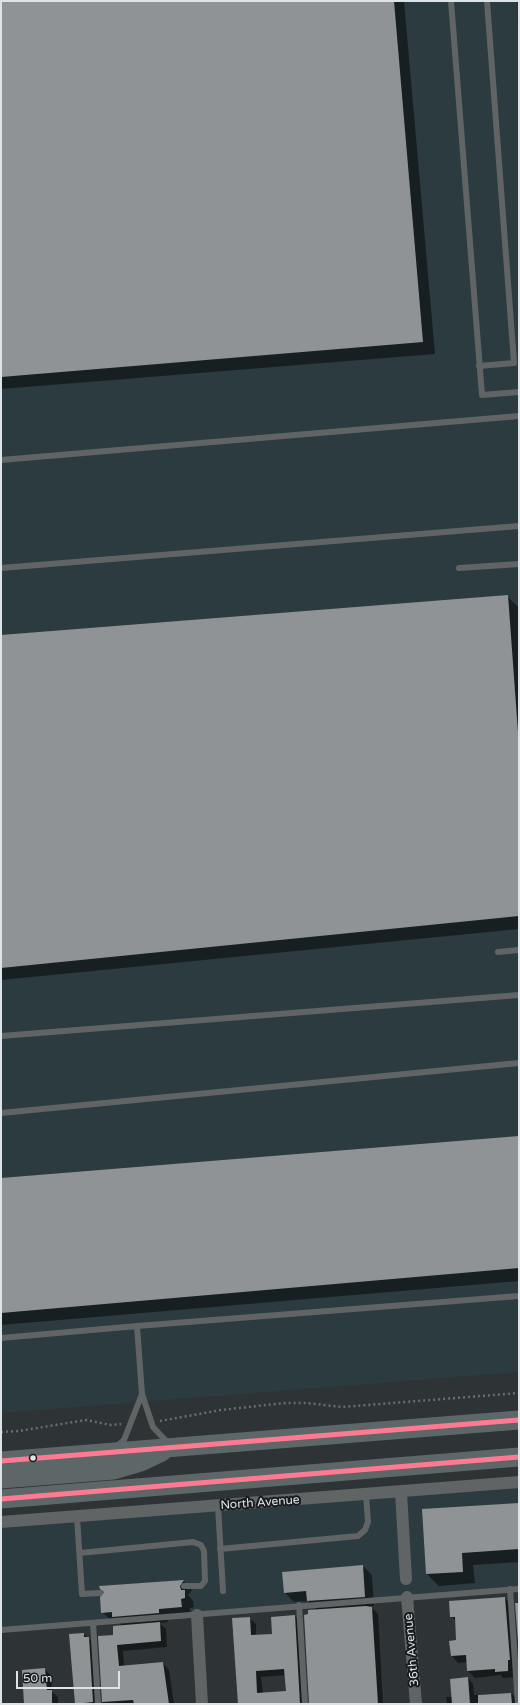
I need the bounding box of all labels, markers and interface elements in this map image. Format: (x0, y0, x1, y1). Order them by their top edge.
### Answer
unlabelled marker (28, 1453, 38, 1463)
street label: North Avenue (220, 1493, 300, 1513)
street label: 36th Avenue (402, 1613, 422, 1687)
scale bar (18, 1663, 122, 1689)
text: 50 m (23, 1671, 52, 1685)

